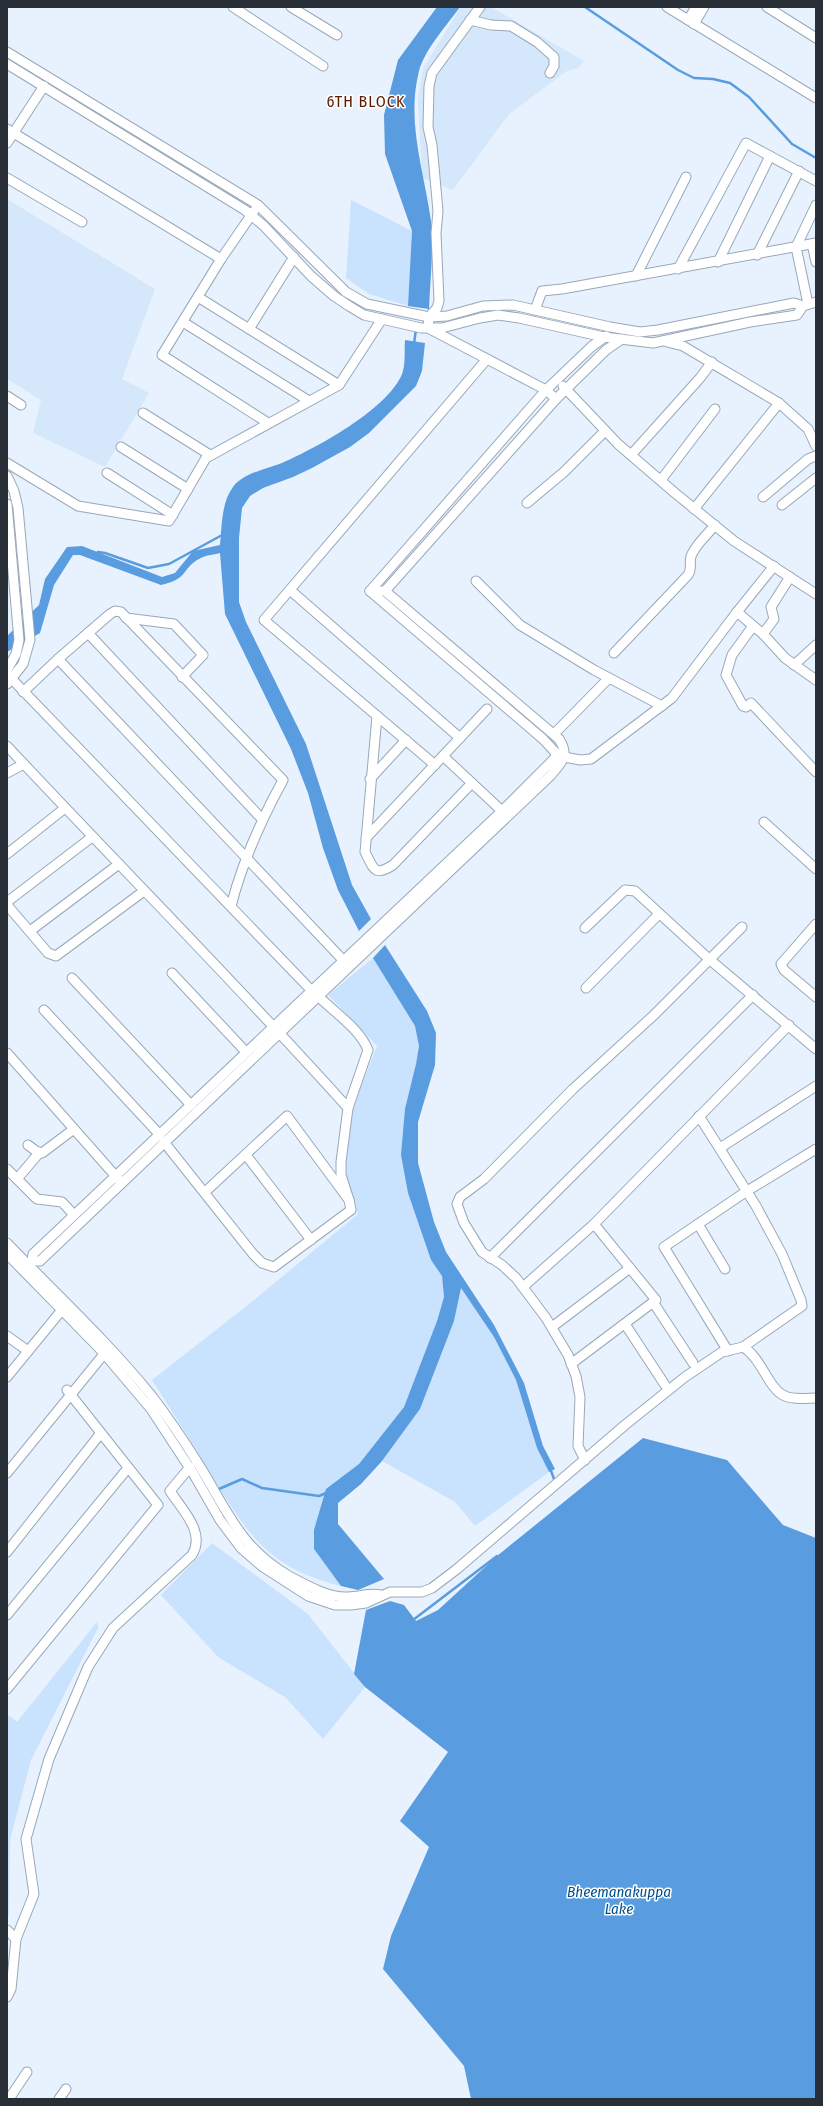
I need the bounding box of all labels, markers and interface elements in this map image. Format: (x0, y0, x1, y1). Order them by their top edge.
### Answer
district label: 6TH BLOCK (327, 92, 405, 111)
water label: Bheemanakuppa Lake (567, 1883, 671, 1918)

